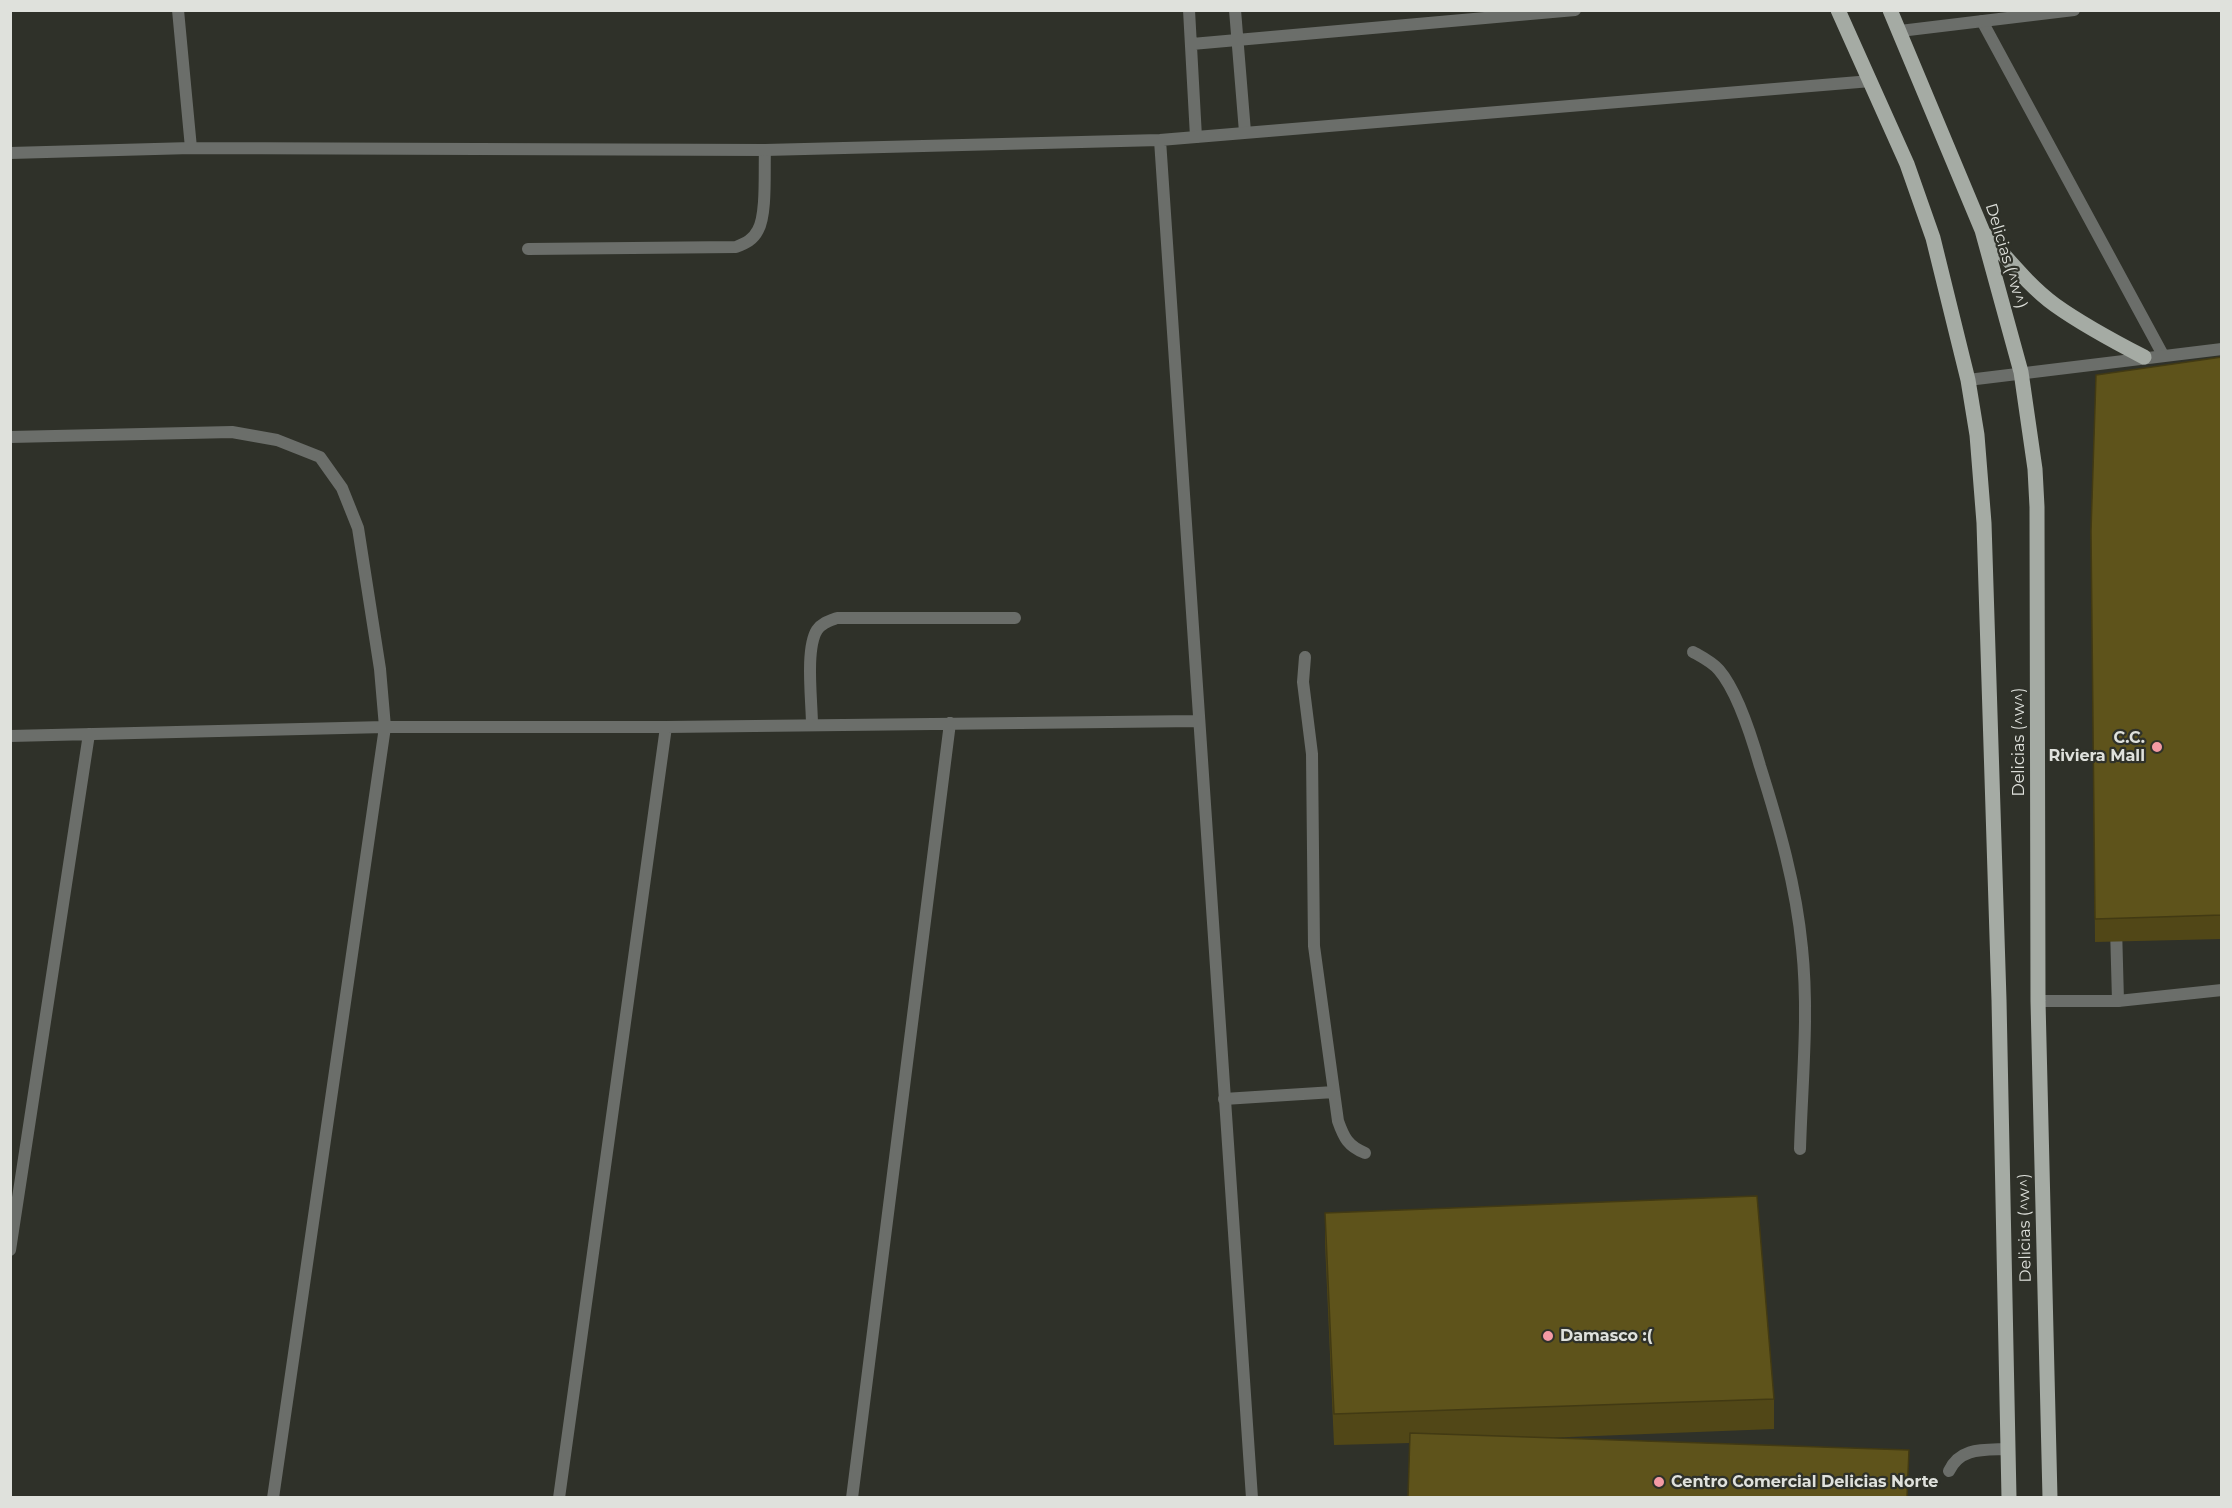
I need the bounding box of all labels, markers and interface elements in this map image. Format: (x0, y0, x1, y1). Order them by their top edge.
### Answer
street label: Delicias (^w^) (1981, 201, 2031, 311)
street label: Delicias (^w^) (2009, 687, 2029, 797)
place label: C.C. Riviera Mall (2048, 728, 2145, 766)
marker: C.C. Riviera Mall (2150, 740, 2164, 754)
street label: Delicias (^w^) (2014, 1173, 2036, 1283)
place label: Damasco :( (1560, 1326, 1652, 1346)
marker: Damasco :( (1541, 1329, 1555, 1343)
place label: Centro Comercial Delicias Norte (1671, 1472, 1938, 1492)
marker: Centro Comercial Delicias Norte (1652, 1475, 1666, 1489)

